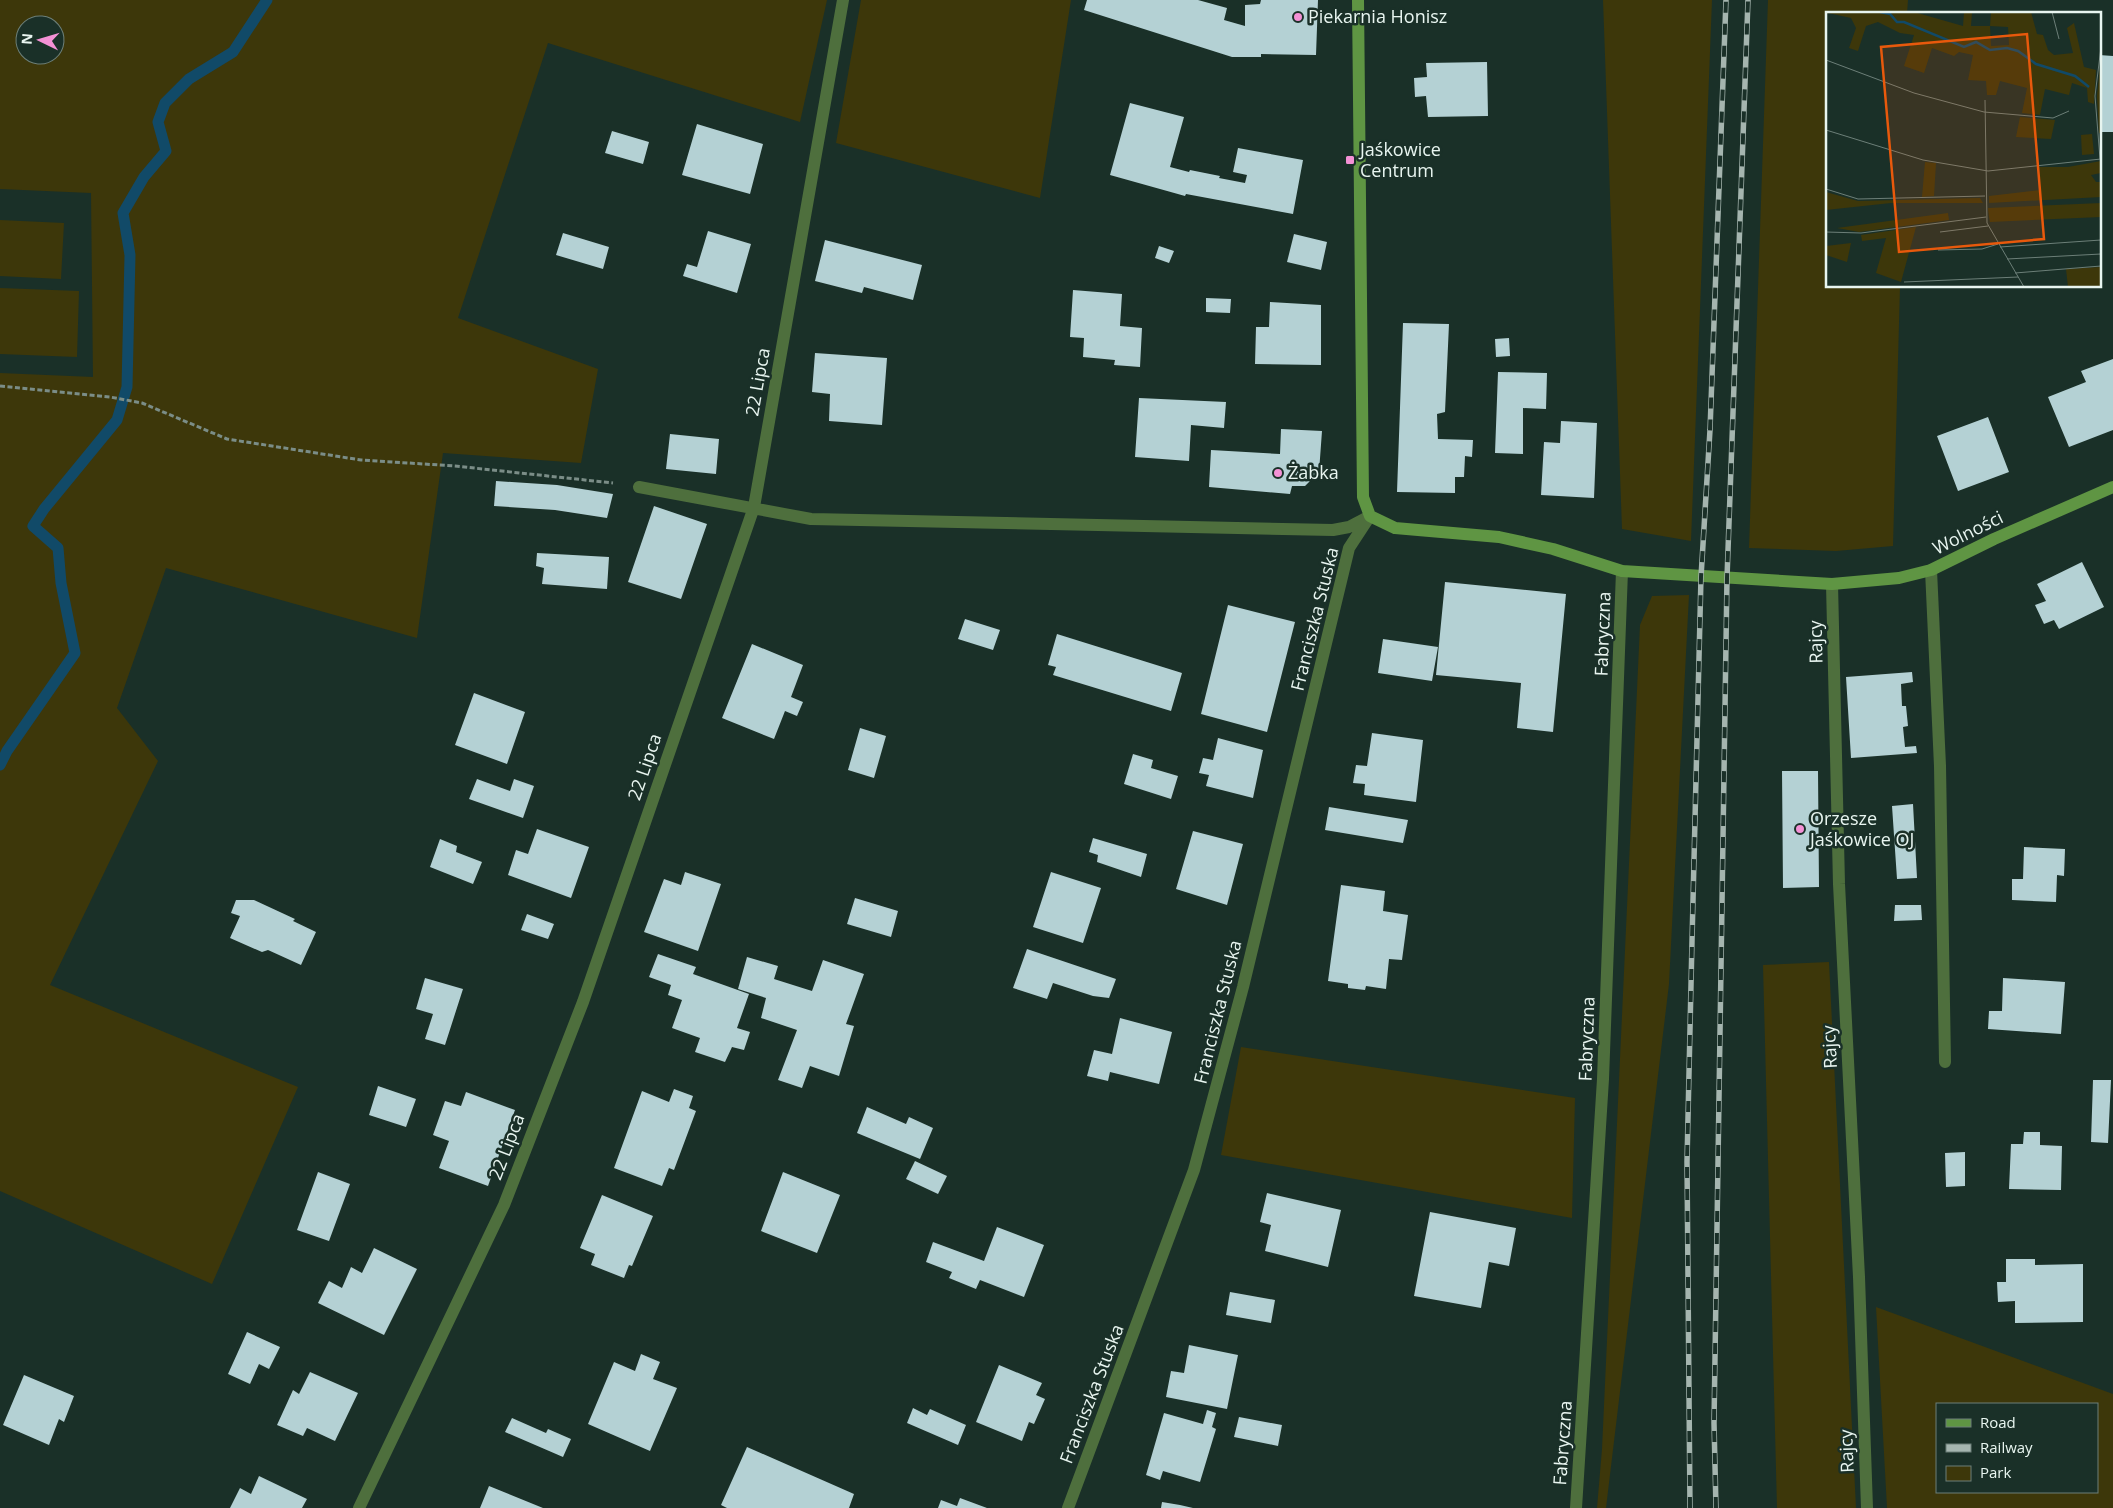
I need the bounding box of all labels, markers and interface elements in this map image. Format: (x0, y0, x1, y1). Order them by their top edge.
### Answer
place label: Piekarnia Honisz (1308, 4, 1447, 28)
marker: Piekarnia Honisz (1292, 11, 1304, 23)
inset map (1826, 12, 2100, 288)
north arrow (15, 15, 65, 65)
text: N (17, 32, 37, 45)
place label: Jaśkowice Centrum (1358, 137, 1441, 182)
marker: Jaśkowice Centrum (1344, 154, 1356, 166)
street label: 22 Lipca (739, 346, 775, 418)
place label: Żabka (1288, 460, 1339, 484)
marker: Żabka (1272, 467, 1284, 479)
street label: Wolności (1928, 505, 2007, 559)
street label: Franciszka Stuska (1285, 544, 1343, 693)
street label: Fabryczna (1589, 591, 1615, 677)
street label: Rajcy (1803, 619, 1827, 664)
street label: 22 Lipca (622, 730, 667, 803)
place label: Orzesze Jaśkowice OJ (1808, 806, 1914, 851)
marker: Orzesze Jaśkowice OJ (1794, 823, 1806, 835)
street label: Franciszka Stuska (1188, 937, 1246, 1086)
street label: Fabryczna (1573, 996, 1599, 1082)
street label: Rajcy (1816, 1024, 1842, 1069)
street label: 22 Lipca (483, 1110, 530, 1183)
street label: Franciszka Stuska (1053, 1321, 1129, 1467)
street label: Fabryczna (1547, 1400, 1577, 1486)
legend (1936, 1403, 2098, 1493)
text: Road (1980, 1412, 2016, 1432)
street label: Rajcy (1833, 1428, 1859, 1473)
text: Railway (1980, 1437, 2033, 1457)
text: Park (1980, 1462, 2011, 1482)

